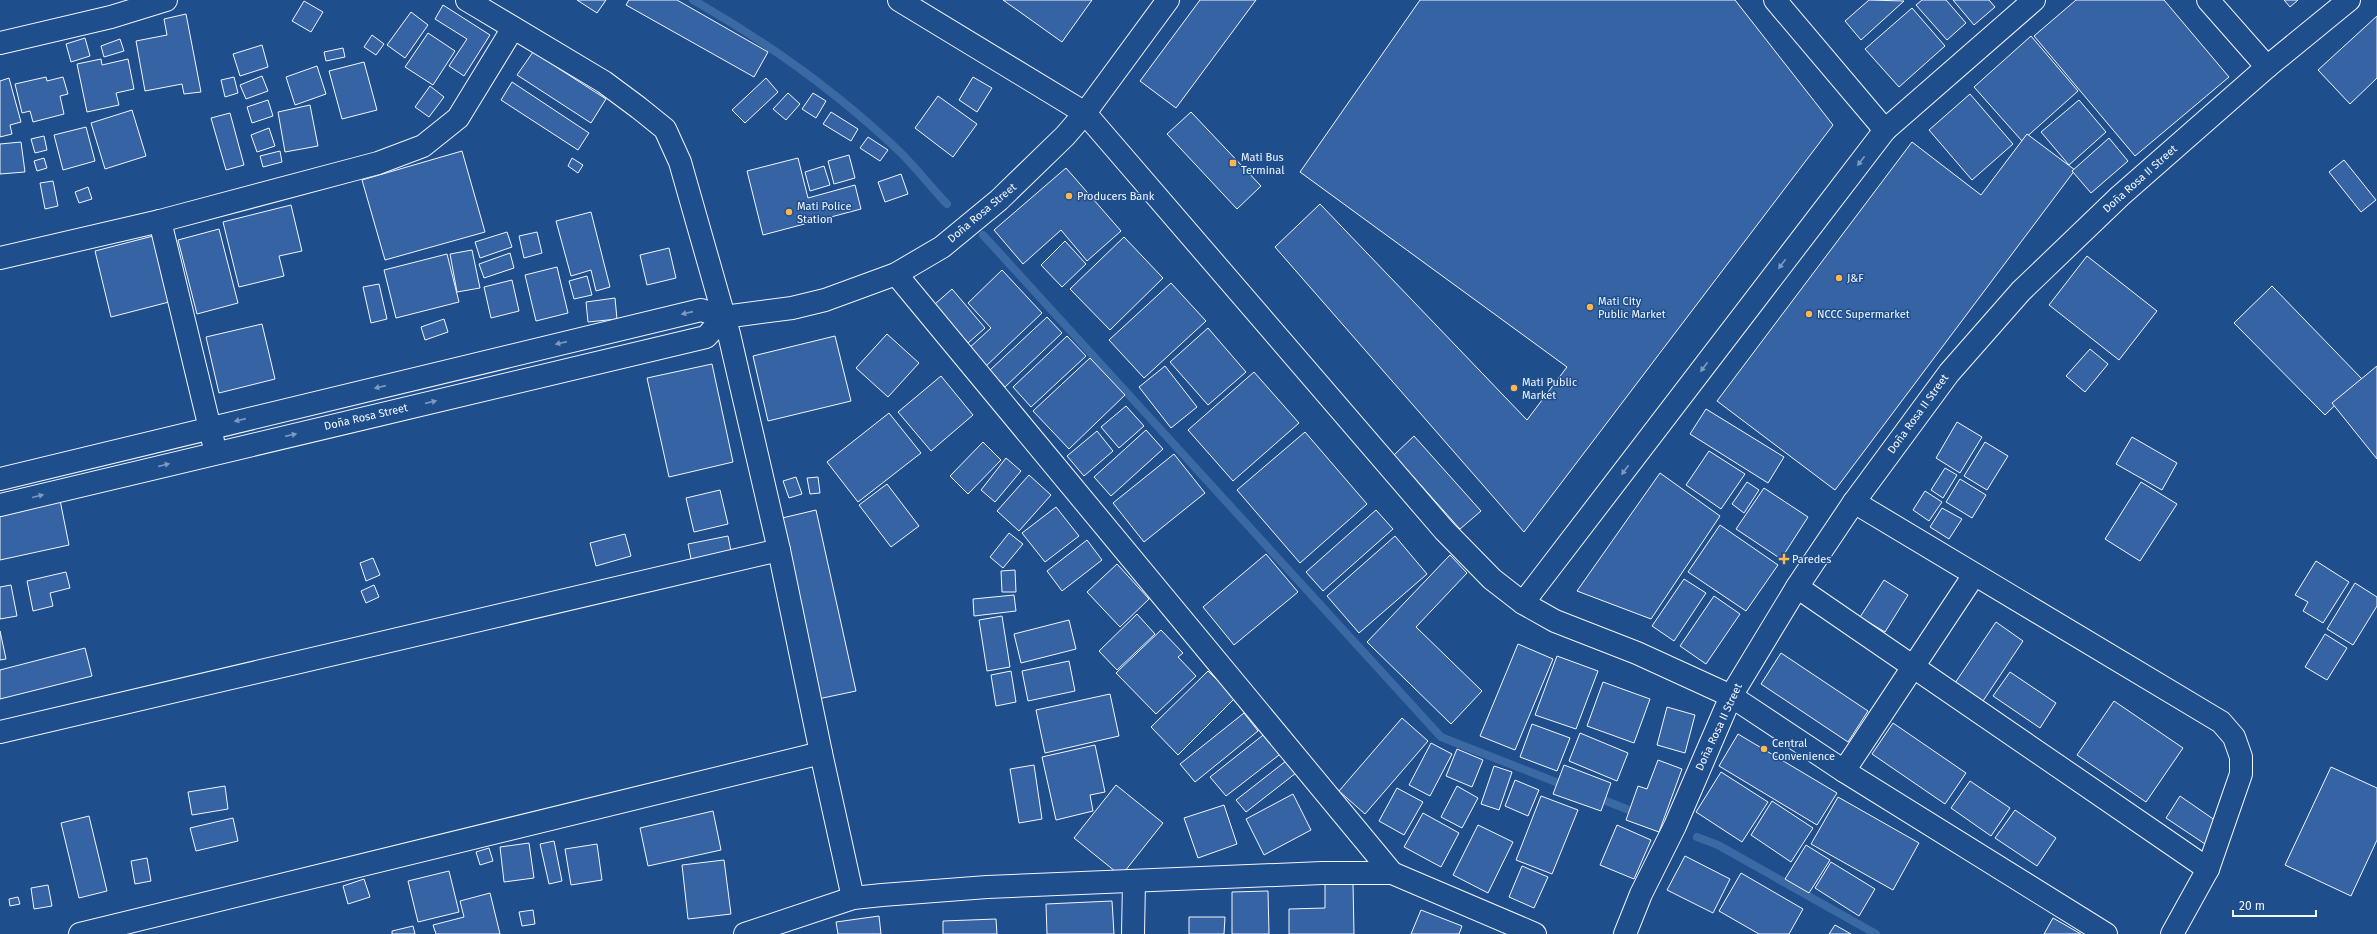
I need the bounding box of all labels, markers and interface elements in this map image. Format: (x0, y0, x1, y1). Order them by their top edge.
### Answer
street label: Doña Rosa II Street (2100, 142, 2180, 216)
place label: Mati Bus Terminal (1241, 151, 1284, 177)
one-way arrow (1857, 155, 1866, 166)
marker: Mati Bus Terminal (1228, 158, 1238, 168)
street label: Doña Rosa Street (945, 181, 1019, 245)
place label: Producers Bank (1077, 190, 1155, 203)
marker: Producers Bank (1064, 191, 1074, 201)
place label: Mati Police Station (797, 200, 851, 226)
marker: Mati Police Station (784, 207, 794, 217)
one-way arrow (1778, 258, 1787, 269)
place label: J&F (1847, 272, 1864, 285)
marker: J&F (1834, 273, 1844, 283)
place label: Mati City Public Market (1598, 295, 1666, 321)
marker: Mati City Public Market (1585, 302, 1595, 312)
place label: NCCC Supermarket (1817, 308, 1910, 321)
marker: NCCC Supermarket (1804, 309, 1814, 319)
one-way arrow (681, 310, 693, 316)
one-way arrow (554, 341, 567, 347)
one-way arrow (1699, 362, 1708, 373)
street label: Doña Rosa II Street (1885, 372, 1951, 456)
place label: Mati Public Market (1522, 376, 1577, 402)
marker: Mati Public Market (1509, 383, 1519, 393)
one-way arrow (374, 384, 386, 390)
one-way arrow (425, 398, 437, 404)
street label: Doña Rosa Street (323, 401, 409, 433)
one-way arrow (233, 418, 246, 424)
one-way arrow (285, 432, 297, 438)
one-way arrow (158, 462, 170, 468)
one-way arrow (1620, 465, 1629, 476)
one-way arrow (32, 492, 44, 498)
place label: Paredes (1792, 553, 1831, 566)
marker: Paredes (1779, 554, 1789, 564)
street label: Doña Rosa II Street (1693, 681, 1745, 773)
place label: Central Convenience (1772, 737, 1835, 763)
marker: Central Convenience (1759, 744, 1769, 754)
scale bar (2233, 892, 2316, 918)
text: 20 m (2239, 899, 2265, 913)

